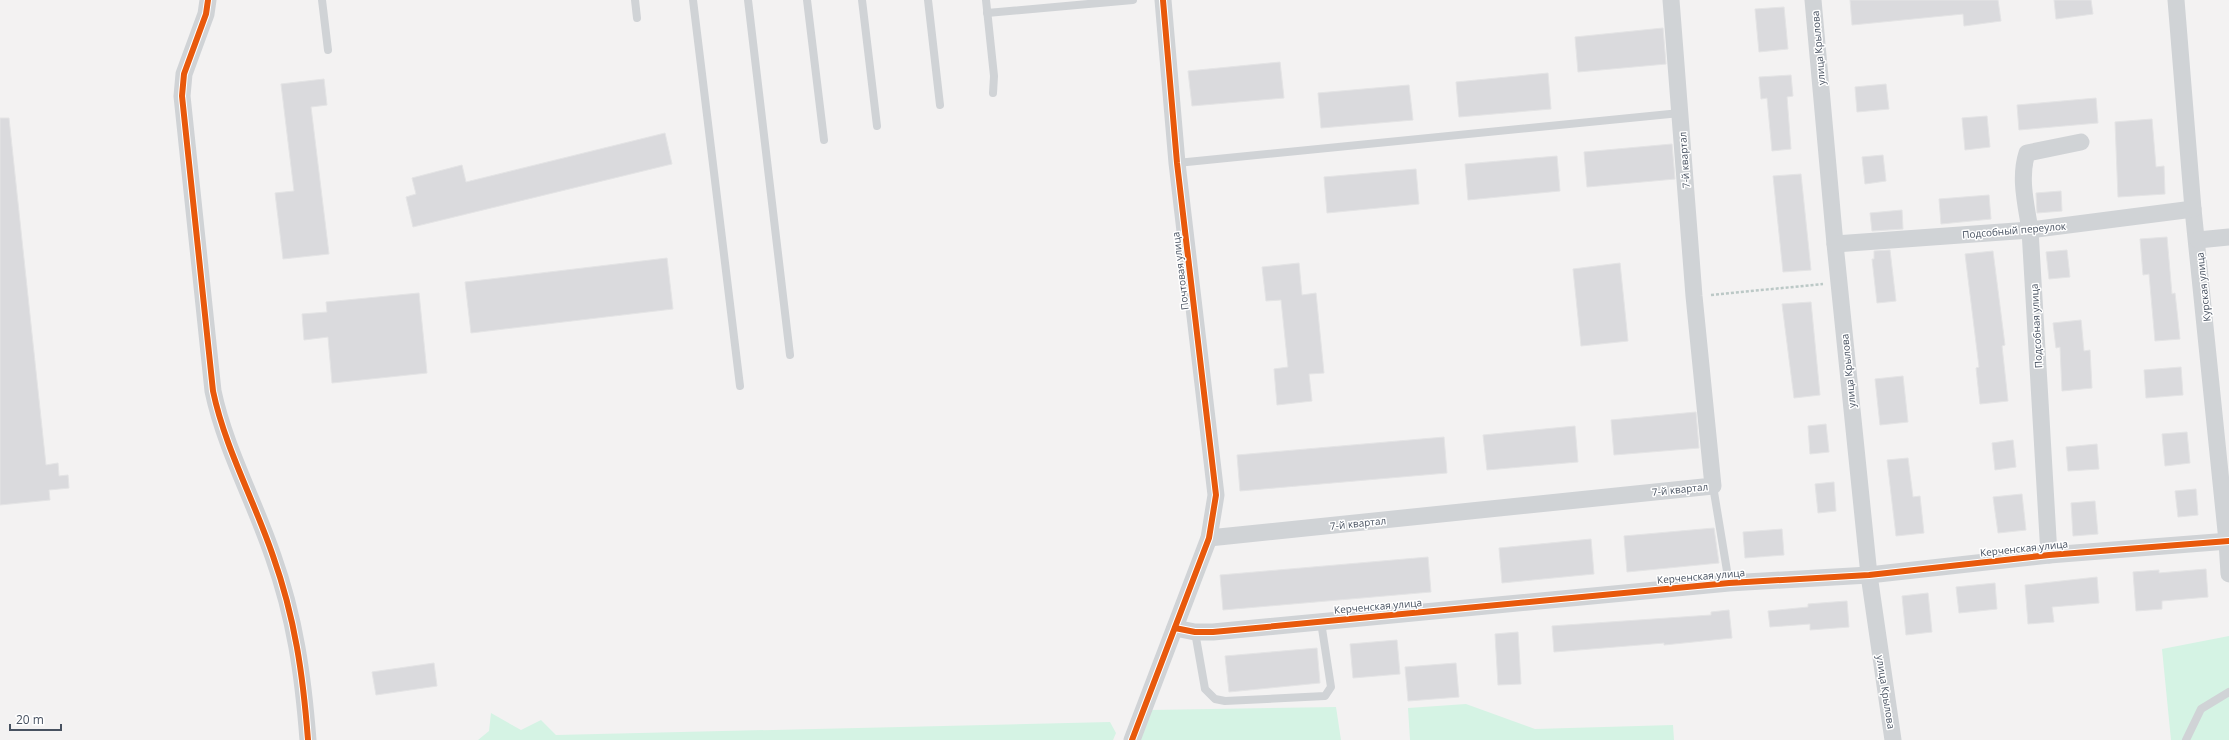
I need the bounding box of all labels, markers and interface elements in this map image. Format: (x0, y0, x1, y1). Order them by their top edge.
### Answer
street label: улица Крылова (1808, 10, 1828, 86)
street label: 7-й квартал (1675, 131, 1693, 189)
street label: Подсобный переулок (1961, 218, 2067, 242)
street label: Почтовая улица (1168, 231, 1192, 311)
street label: Курская улица (2192, 252, 2214, 322)
street label: Подсобная улица (2027, 283, 2045, 369)
street label: улица Крылова (1837, 333, 1859, 409)
street label: 7-й квартал (1651, 479, 1709, 499)
street label: 7-й квартал (1329, 513, 1387, 533)
street label: Керченская улица (1979, 536, 2069, 560)
street label: Керченская улица (1656, 565, 1746, 587)
street label: Керченская улица (1333, 595, 1423, 617)
street label: улица Крылова (1873, 654, 1899, 730)
scale bar (10, 706, 61, 732)
text: 20 m (16, 711, 44, 728)

